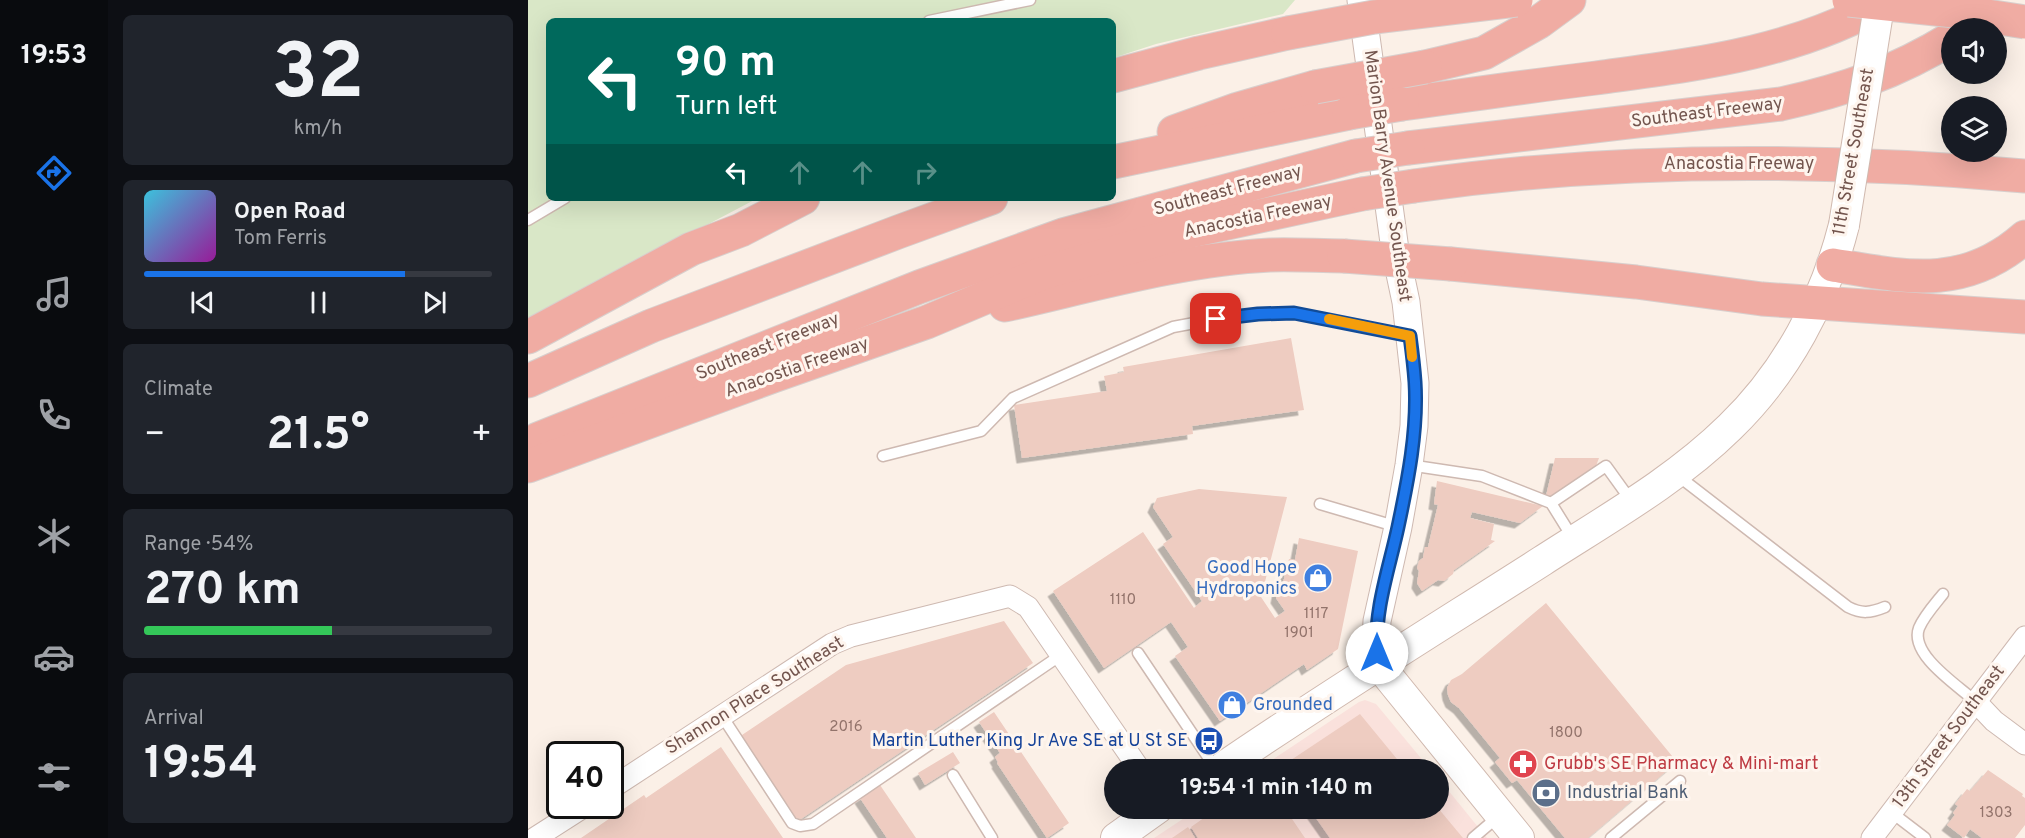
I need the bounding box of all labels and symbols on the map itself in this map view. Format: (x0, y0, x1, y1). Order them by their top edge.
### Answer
street label: Marion Barry Avenue Southeast (1358, 49, 1416, 303)
street label: 11th Street Southeast (1828, 66, 1880, 238)
street label: Southeast Freeway (1630, 92, 1784, 134)
street label: Anacostia Freeway (1664, 153, 1814, 176)
street label: Southeast Freeway (1151, 160, 1305, 222)
street label: Anacostia Freeway (1182, 190, 1334, 244)
pin (1190, 293, 1241, 344)
street label: Southeast Freeway (693, 308, 843, 386)
street label: Anacostia Freeway (722, 333, 872, 403)
place label: Good Hope Hydroponics (1196, 557, 1297, 601)
shop icon: Good Hope Hydroponics (1302, 562, 1334, 594)
house number: 1110 (1110, 591, 1136, 610)
house number: 1117 (1304, 605, 1328, 624)
position arrow (1345, 621, 1409, 685)
house number: 1901 (1284, 624, 1314, 643)
street label: Shannon Place Southeast (661, 632, 849, 760)
street label: 13th Street Southeast (1888, 661, 2010, 813)
shop icon: Grounded (1216, 689, 1248, 721)
place label: Grounded (1253, 694, 1333, 717)
house number: 2016 (829, 718, 863, 737)
house number: 1800 (1549, 724, 1583, 743)
bus stop icon: Martin Luther King Jr Ave SE at U St SE (1193, 725, 1225, 757)
place label: Martin Luther King Jr Ave SE at U St SE (872, 730, 1188, 753)
speed limit sign: 40 (546, 741, 624, 819)
pharmacy icon: Grubb's SE Pharmacy & Mini-mart (1507, 748, 1539, 780)
place label: Grubb's SE Pharmacy & Mini-mart (1544, 753, 1818, 776)
bank icon: Industrial Bank (1530, 777, 1562, 809)
place label: Industrial Bank (1567, 782, 1688, 805)
house number: 1303 (1979, 804, 2013, 823)

